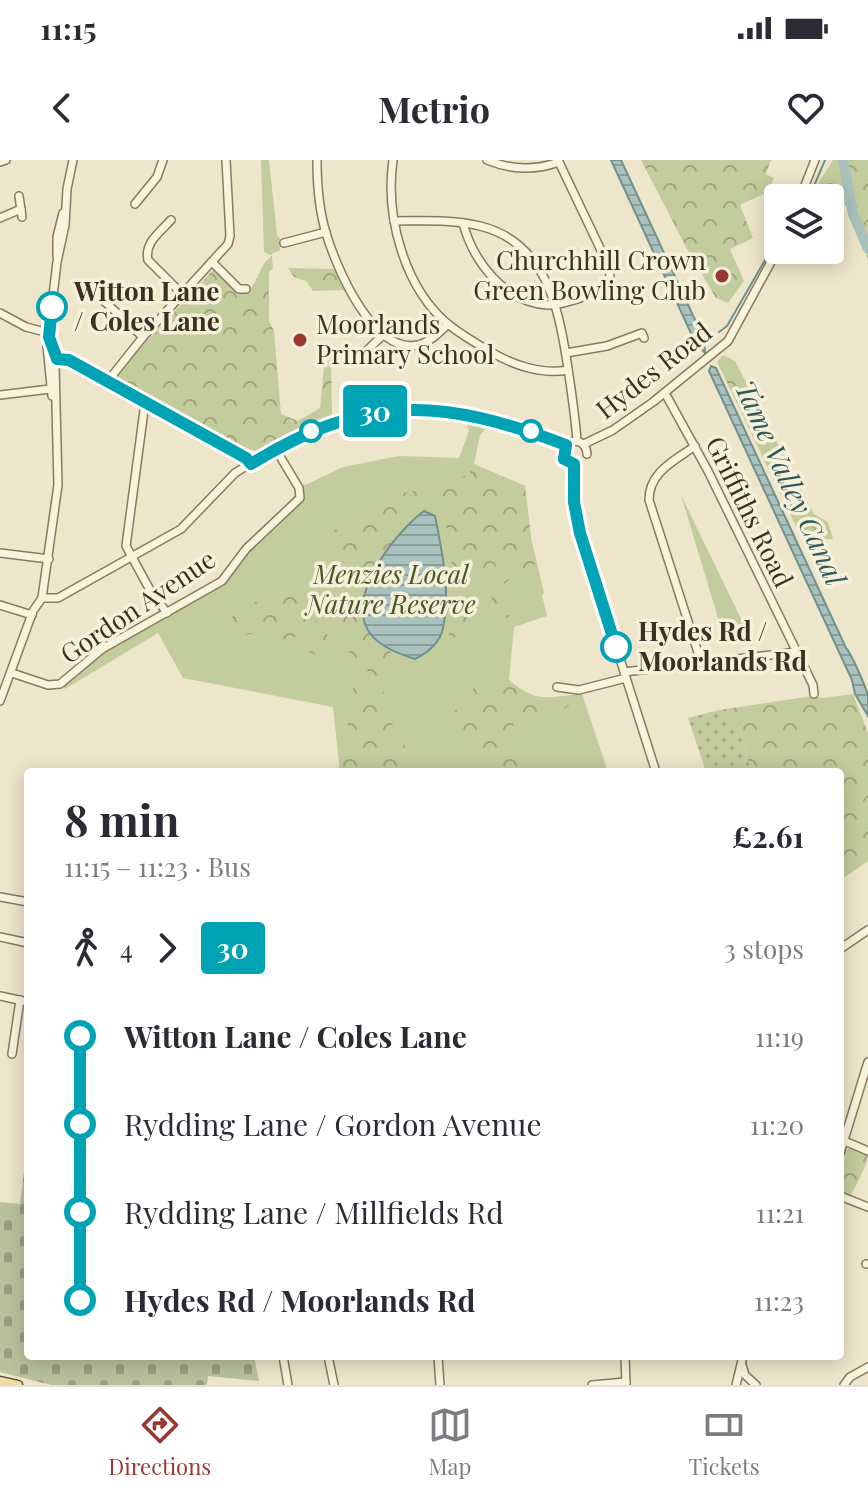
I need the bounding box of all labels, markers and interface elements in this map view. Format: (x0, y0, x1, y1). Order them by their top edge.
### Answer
text: 11:15 (40, 8, 97, 48)
text: Metrio (378, 84, 490, 132)
icon: back (40, 86, 84, 130)
icon: heart (784, 86, 828, 130)
map controls (764, 184, 844, 264)
button: layers (764, 184, 844, 264)
place label: Churchhill Crown Green Bowling Club (473, 242, 706, 307)
marker: Churchhill Crown Green Bowling Club (713, 267, 731, 285)
place label: Witton Lane / Coles Lane (73, 273, 220, 338)
marker: Witton Lane / Coles Lane (37, 292, 67, 322)
place label: Moorlands Primary School (316, 306, 495, 371)
street label: Hydes Road (588, 314, 718, 426)
marker: Moorlands Primary School (291, 331, 309, 349)
water label: Tame Valley Canal (728, 374, 856, 592)
line badge: 30 (339, 385, 411, 437)
text: 30 (359, 392, 391, 429)
unlabelled marker (300, 420, 322, 442)
unlabelled marker (520, 420, 542, 442)
street label: Griffiths Road (699, 430, 802, 593)
street label: Gordon Avenue (53, 541, 221, 671)
park label: Menzies Local Nature Reserve (304, 556, 476, 621)
place label: Hydes Rd / Moorlands Rd (638, 613, 808, 678)
marker: Hydes Rd / Moorlands Rd (601, 632, 631, 662)
text: 8 min (64, 789, 180, 848)
text: £2.61 (732, 816, 804, 856)
text: 11:15 – 11:23 · Bus (64, 849, 251, 884)
icon: walk (64, 926, 108, 970)
icon: forward (145, 926, 189, 970)
text: 30 (217, 929, 249, 966)
text: 4 (120, 931, 133, 966)
text: 3 stops (724, 931, 804, 966)
text: Witton Lane / Coles Lane (124, 1016, 467, 1056)
text: 11:19 (755, 1019, 804, 1054)
text: Rydding Lane / Gordon Avenue (124, 1104, 542, 1144)
text: 11:20 (750, 1107, 804, 1142)
text: Rydding Lane / Millfields Rd (124, 1192, 504, 1232)
text: 11:21 (756, 1195, 804, 1230)
text: Hydes Rd / Moorlands Rd (124, 1280, 475, 1320)
text: 11:23 (754, 1283, 804, 1318)
tab: Directions (108, 1403, 211, 1481)
tab: Map (428, 1403, 472, 1481)
tab: Tickets (689, 1403, 760, 1481)

